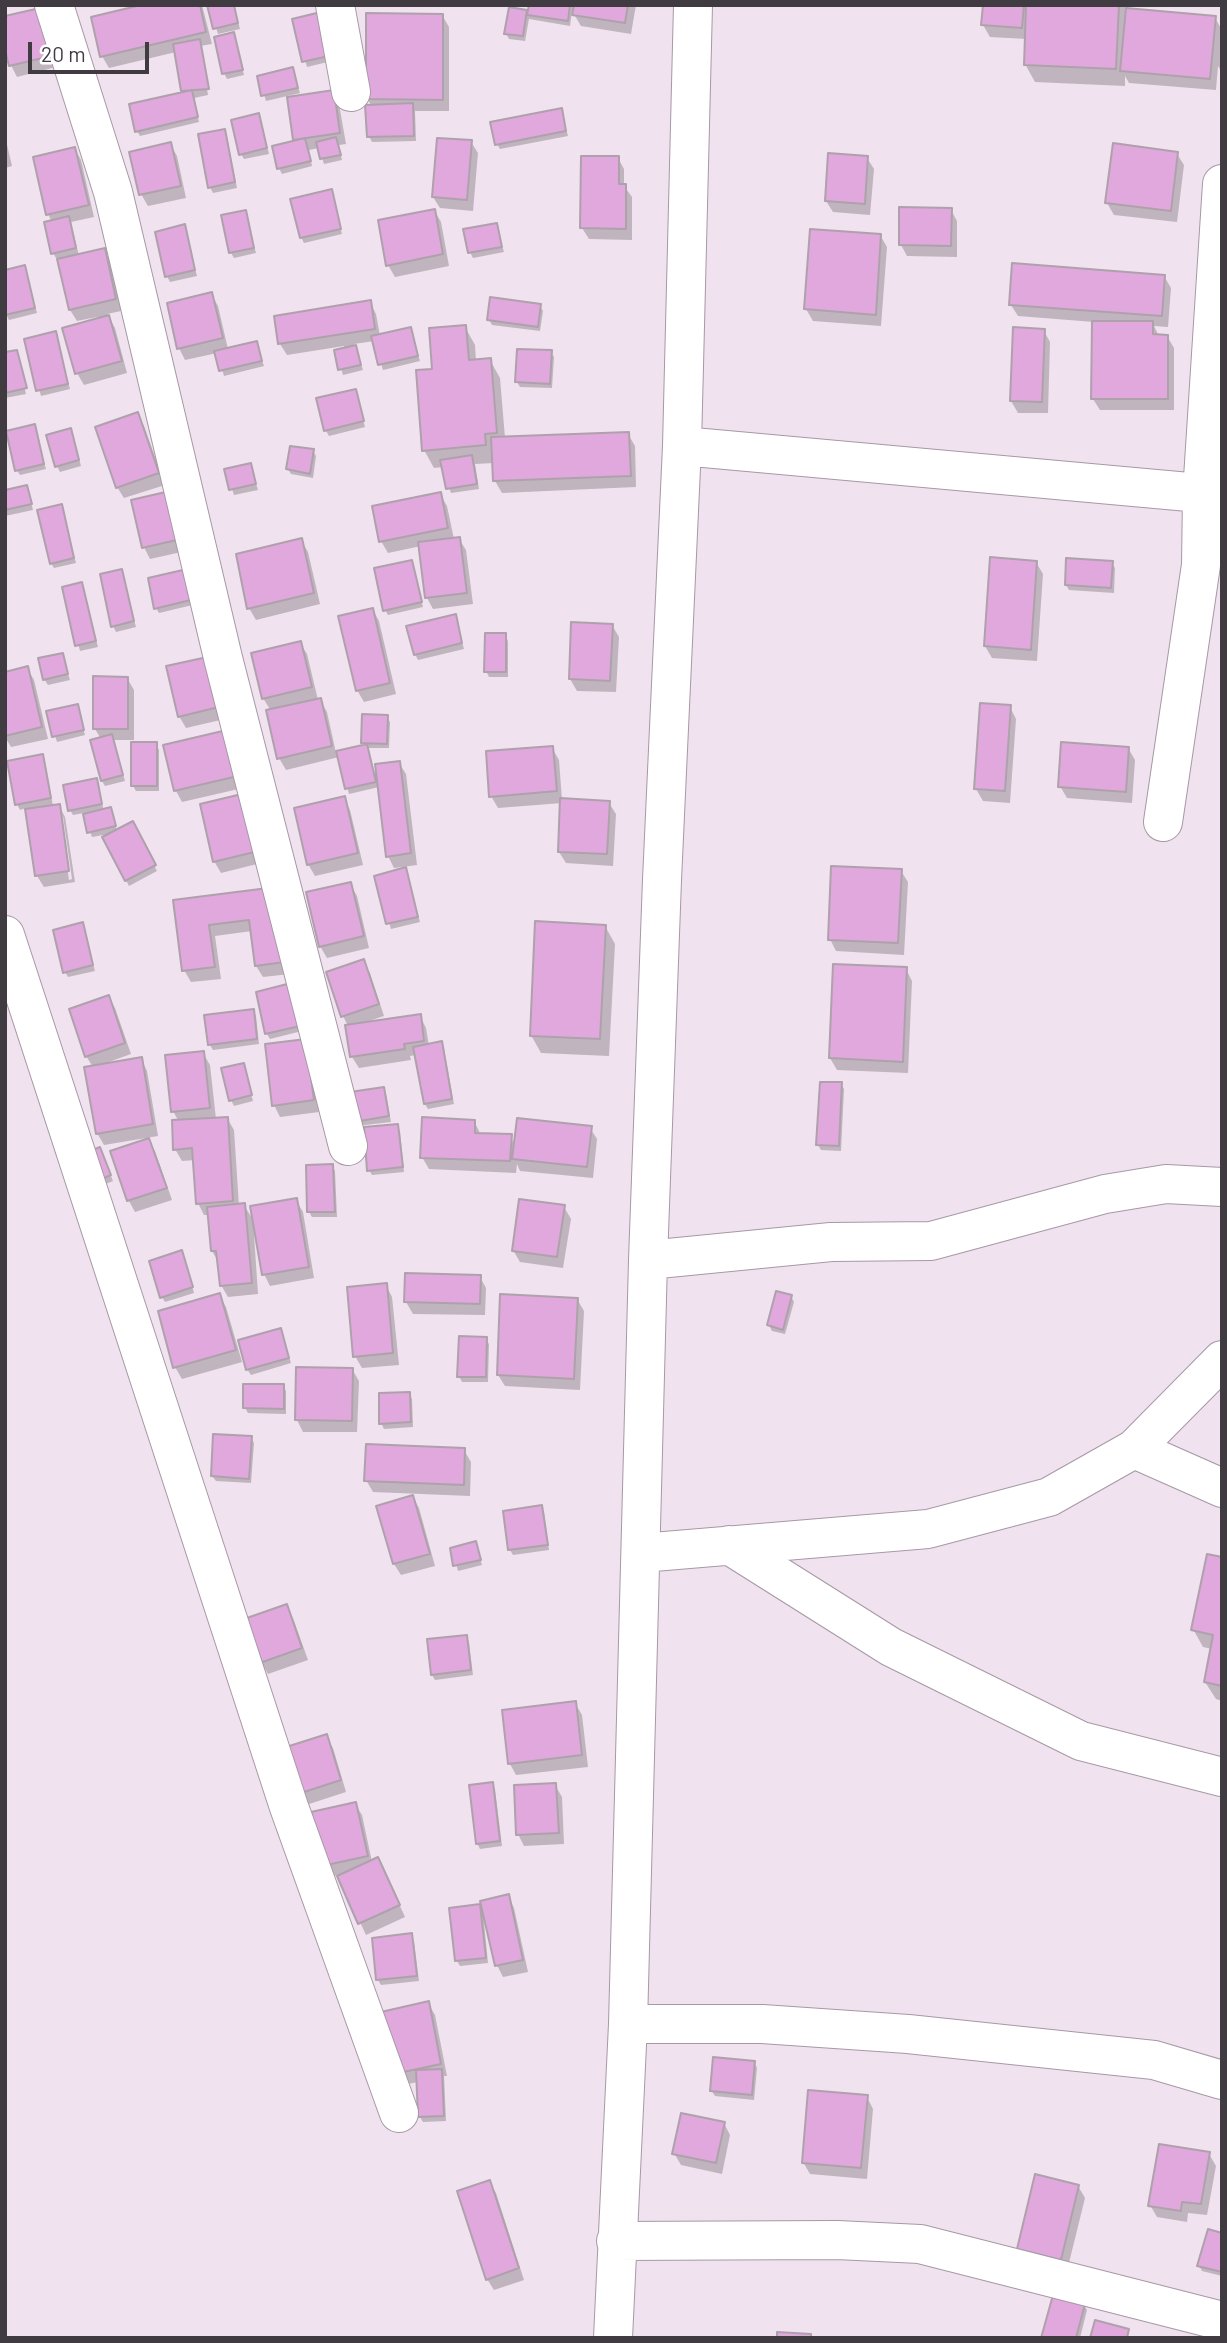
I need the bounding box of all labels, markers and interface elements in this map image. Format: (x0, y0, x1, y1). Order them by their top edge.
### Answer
scale bar (32, 28, 152, 72)
text: 20 m (41, 41, 86, 66)

